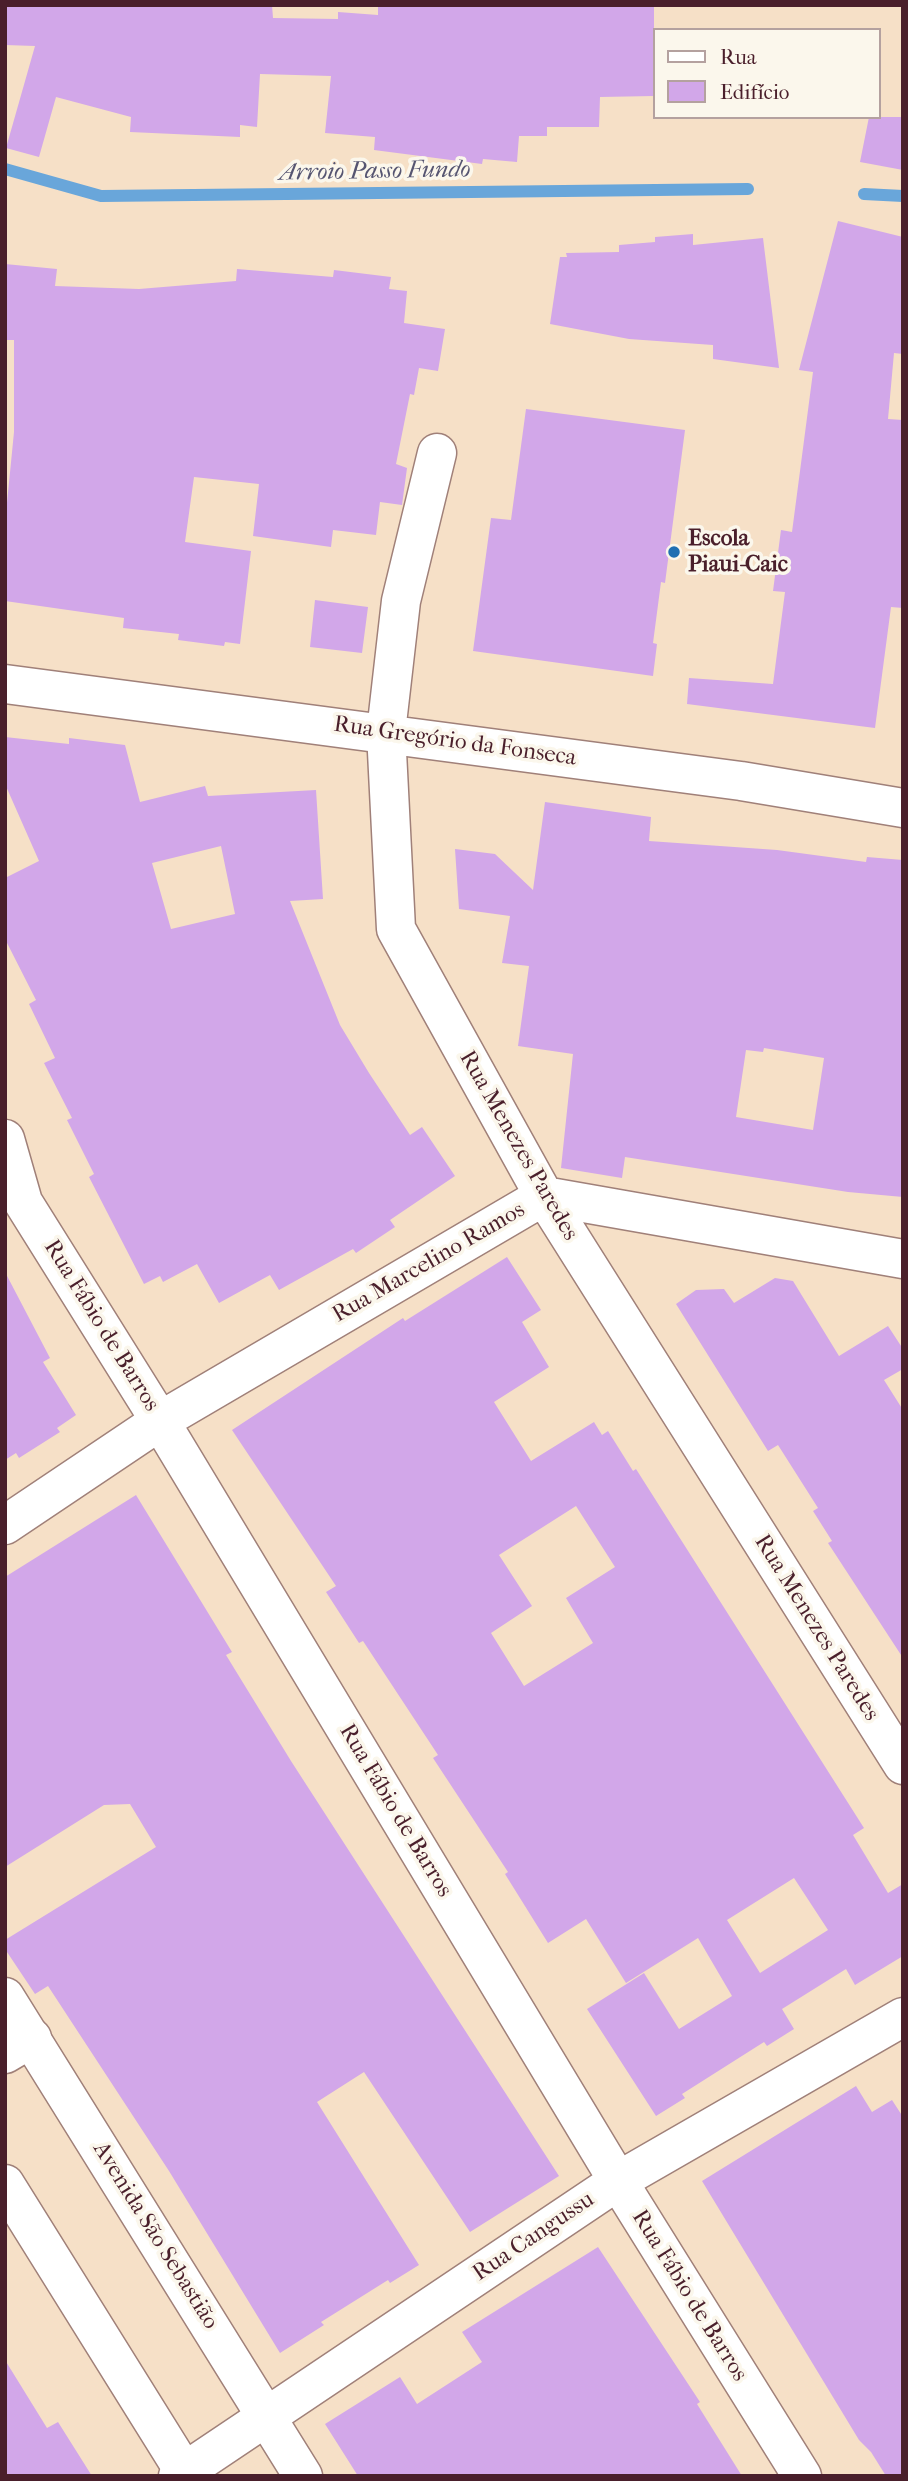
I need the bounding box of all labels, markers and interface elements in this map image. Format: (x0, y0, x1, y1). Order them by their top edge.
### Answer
legend (652, 28, 880, 119)
text: Rua (720, 45, 757, 69)
text: Edifício (720, 80, 789, 104)
water label: Arroio Passo Fundo (279, 156, 471, 188)
place label: Escola Piaui-Caic (688, 525, 788, 579)
marker: Escola Piaui-Caic (666, 544, 682, 560)
street label: Rua Gregório da Fonseca (332, 711, 578, 773)
street label: Rua Menezes Paredes (452, 1046, 584, 1246)
street label: Rua Marcelino Ramos (328, 1197, 530, 1329)
street label: Rua Fábio de Barros (37, 1235, 165, 1417)
street label: Rua Menezes Paredes (748, 1530, 884, 1726)
street label: Rua Fábio de Barros (332, 1720, 458, 1902)
street label: Avenida São Sebastião (86, 2137, 224, 2335)
street label: Rua Cangussu (468, 2186, 600, 2288)
street label: Rua Fábio de Barros (625, 2205, 753, 2387)

